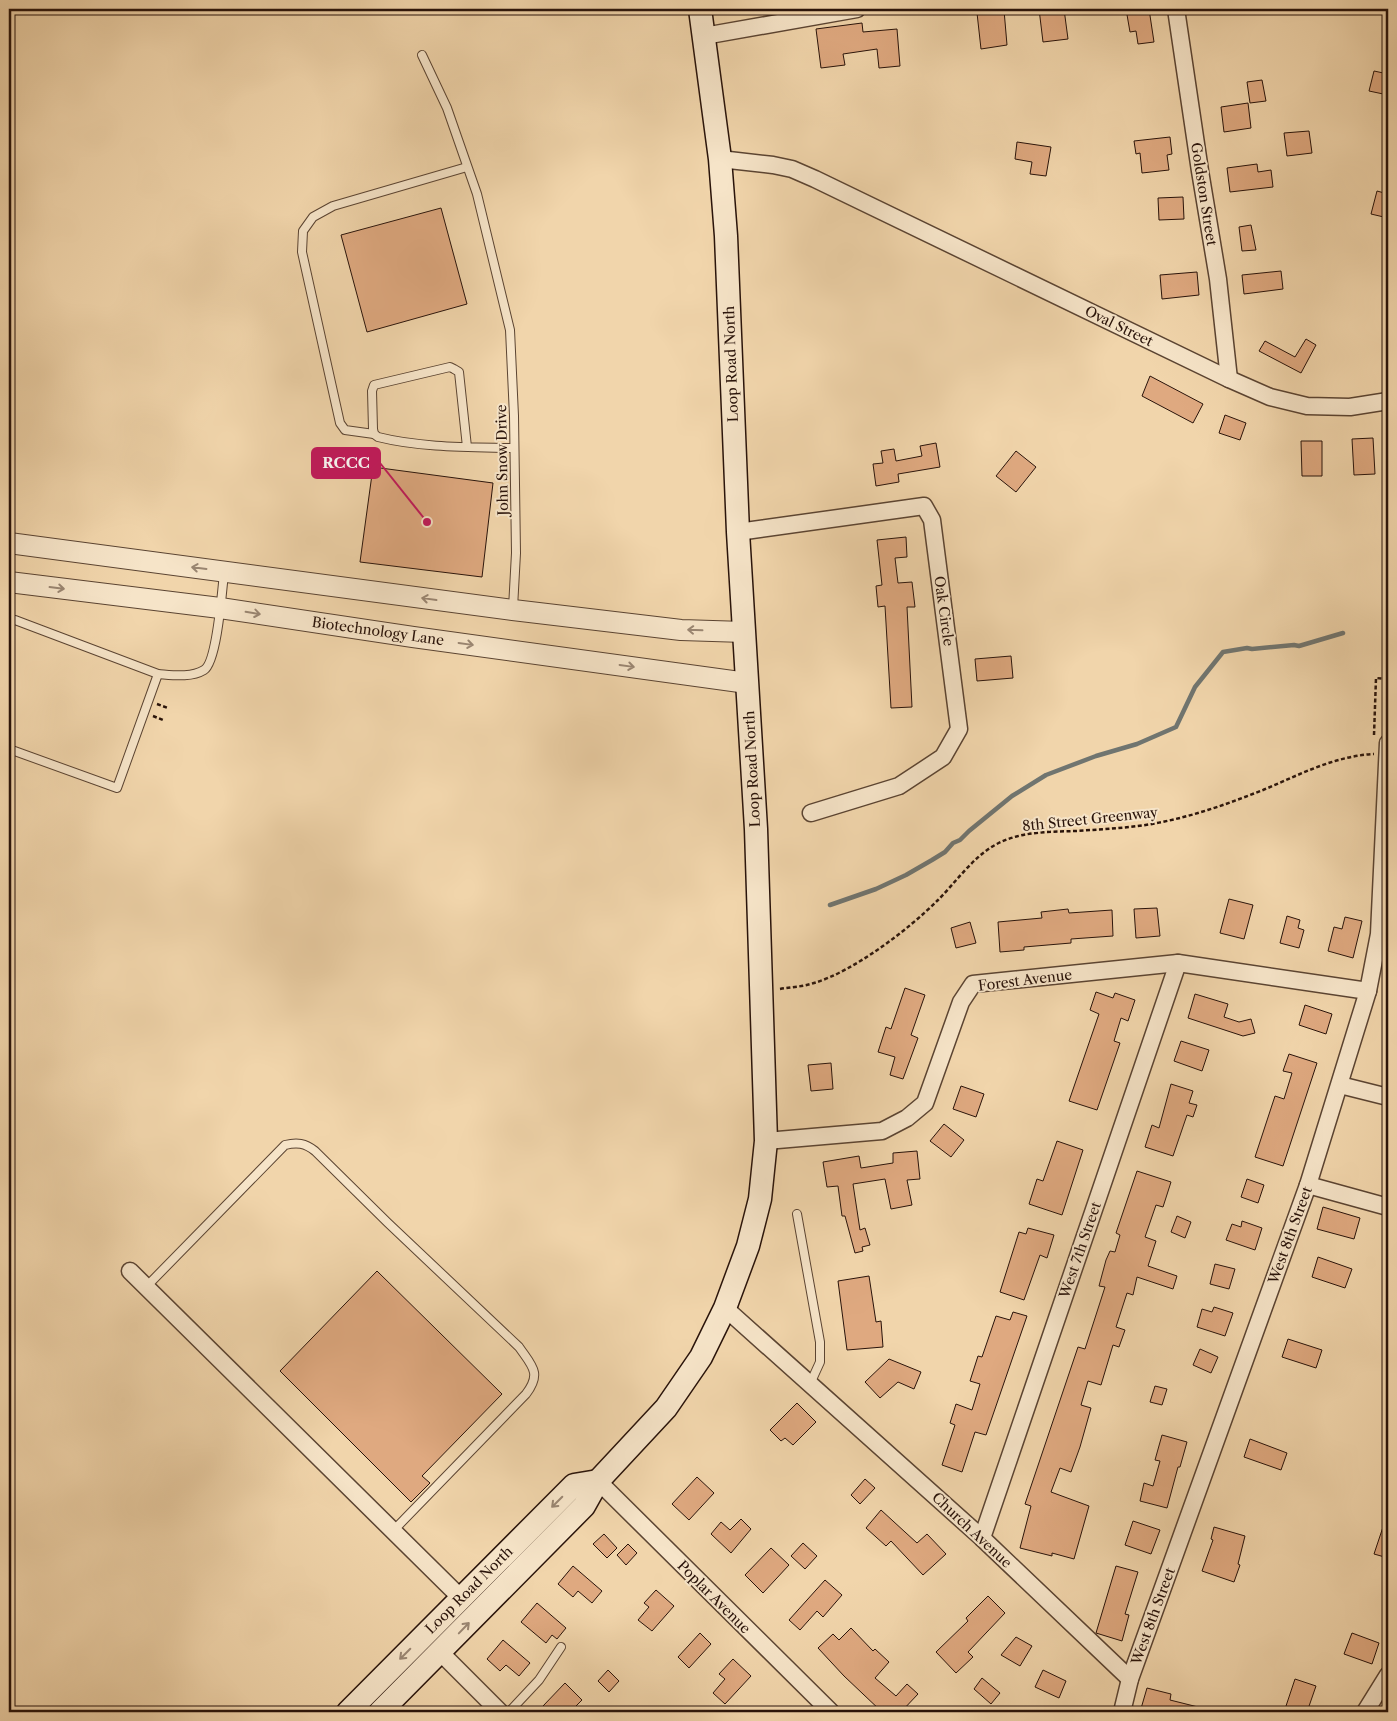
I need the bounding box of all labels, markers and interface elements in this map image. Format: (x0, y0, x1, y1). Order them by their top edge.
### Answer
street label: Goldston Street (1187, 141, 1221, 247)
street label: Oval Street (1082, 302, 1156, 350)
street label: Loop Road North (720, 305, 742, 423)
street label: John Snow Drive (492, 404, 512, 518)
callout: RCCC (312, 448, 380, 478)
text: RCCC (322, 453, 370, 472)
one-way arrow (191, 563, 207, 573)
street label: Oak Circle (930, 575, 958, 647)
one-way arrow (49, 583, 65, 593)
one-way arrow (422, 594, 438, 604)
one-way arrow (245, 608, 261, 618)
street label: Biotechnology Lane (311, 613, 445, 649)
one-way arrow (687, 626, 703, 635)
one-way arrow (457, 639, 473, 649)
one-way arrow (618, 662, 634, 672)
street label: Loop Road North (740, 710, 764, 828)
street label: 8th Street Greenway (1021, 803, 1159, 835)
street label: Forest Avenue (977, 965, 1073, 995)
street label: West 8th Street (1264, 1184, 1316, 1287)
street label: West 7th Street (1055, 1199, 1105, 1301)
street label: Church Avenue (928, 1488, 1016, 1572)
one-way arrow (550, 1496, 563, 1508)
street label: Loop Road North (421, 1542, 517, 1638)
street label: Poplar Avenue (674, 1557, 754, 1637)
street label: West 8th Street (1127, 1565, 1179, 1668)
one-way arrow (458, 1622, 470, 1634)
one-way arrow (399, 1648, 411, 1661)

